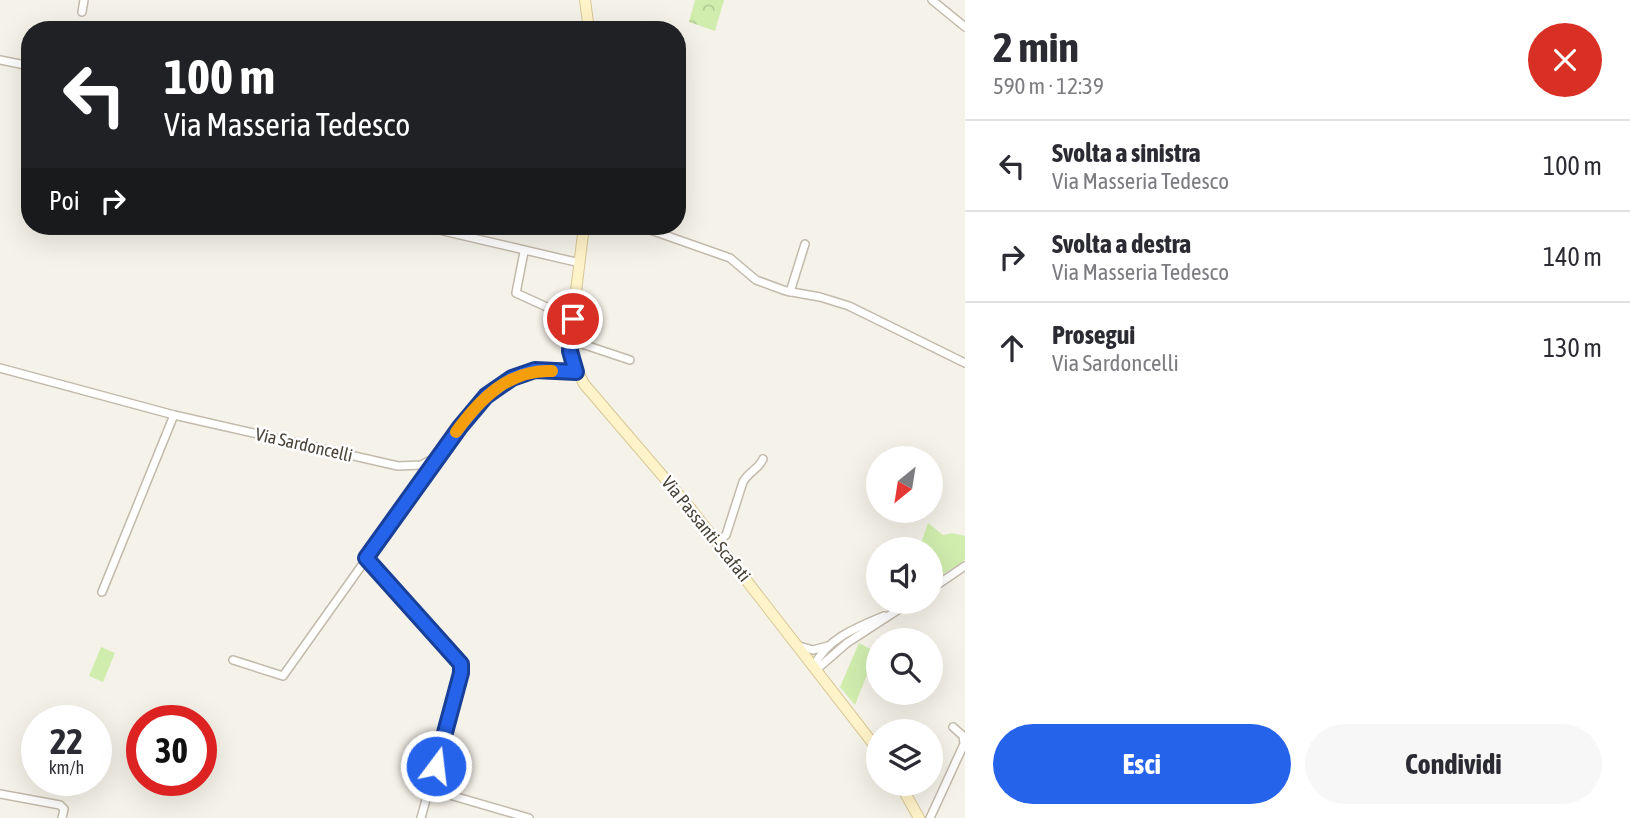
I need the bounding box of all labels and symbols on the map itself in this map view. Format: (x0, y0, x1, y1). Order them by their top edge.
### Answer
pin (543, 289, 603, 349)
street label: Via Sardoncelli (253, 423, 355, 466)
north arrow (866, 446, 943, 523)
street label: Via Passanti-Scafati (657, 472, 755, 586)
speed limit sign: 30 (126, 705, 217, 796)
position arrow (399, 729, 473, 803)

